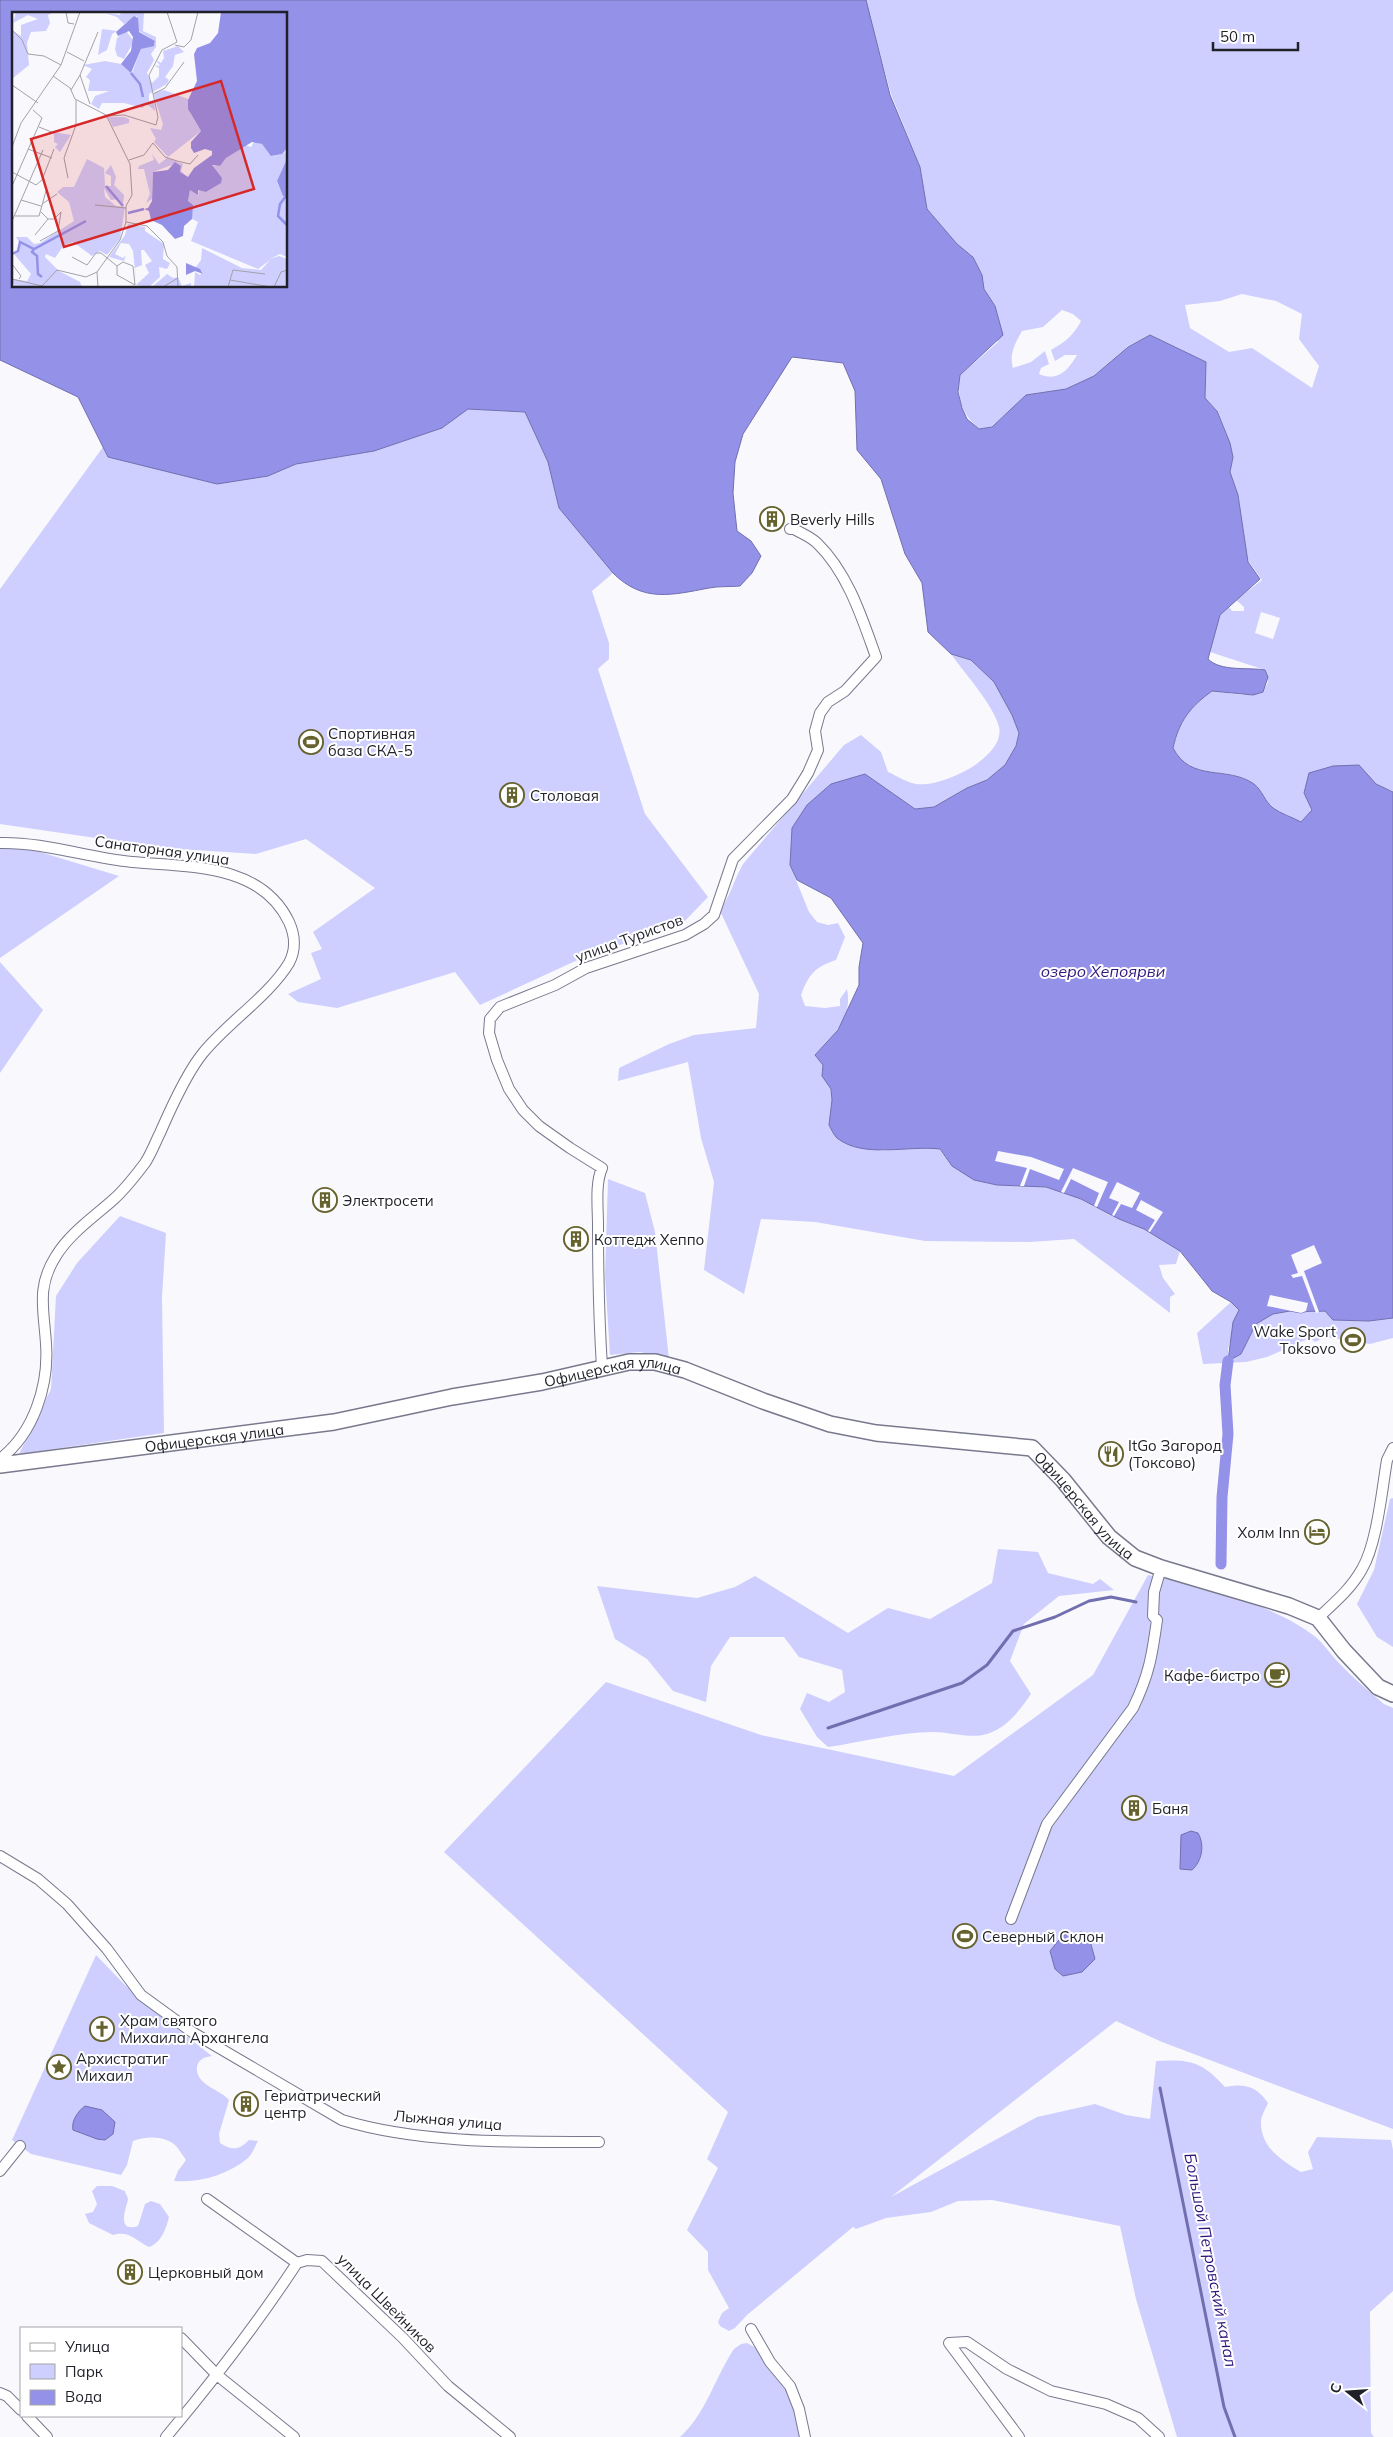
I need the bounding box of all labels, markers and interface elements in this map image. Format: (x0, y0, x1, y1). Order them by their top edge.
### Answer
inset map (12, 12, 288, 288)
scale bar (1213, 20, 1298, 52)
text: 50 m (1220, 27, 1255, 46)
building icon: Beverly Hills (759, 506, 785, 532)
place label: Beverly Hills (790, 510, 875, 529)
place label: Спортивная база СКА-5 (328, 724, 416, 760)
sports icon: Спортивная база СКА-5 (298, 729, 324, 755)
building icon: Столовая (499, 782, 525, 808)
place label: Столовая (530, 786, 599, 805)
street label: Санаторная улица (93, 831, 231, 869)
street label: улица Туристов (573, 910, 685, 966)
water label: озеро Хепоярви (1041, 961, 1165, 981)
building icon: Электросети (312, 1187, 338, 1213)
place label: Электросети (342, 1191, 434, 1210)
building icon: Коттедж Хеппо (563, 1226, 589, 1252)
place label: Коттедж Хеппо (594, 1230, 704, 1249)
place label: Wake Sport Toksovo (1254, 1322, 1336, 1358)
sports icon: Wake Sport Toksovo (1340, 1327, 1366, 1353)
street label: Офицерская улица (542, 1353, 684, 1391)
street label: Офицерская улица (144, 1419, 285, 1456)
place label: ItGo Загород (Токсово) (1128, 1436, 1222, 1472)
restaurant icon: ItGo Загород (Токсово) (1098, 1441, 1124, 1467)
street label: Офицерская улица (1030, 1447, 1138, 1563)
hotel icon: Холм Inn (1304, 1519, 1330, 1545)
place label: Холм Inn (1237, 1523, 1300, 1542)
cafe icon: Кафе-бистро (1264, 1662, 1290, 1688)
place label: Кафе-бистро (1164, 1666, 1260, 1685)
building icon: Баня (1121, 1795, 1147, 1821)
place label: Баня (1152, 1799, 1189, 1818)
sports icon: Северный Склон (952, 1923, 978, 1949)
place label: Северный Склон (982, 1927, 1104, 1946)
place label: Храм святого Михаила Архангела (120, 2011, 269, 2047)
church icon: Храм святого Михаила Архангела (89, 2016, 115, 2042)
place label: Архистратиг Михаил (76, 2049, 169, 2085)
place icon: Архистратиг Михаил (46, 2054, 72, 2080)
place label: Гериатрический центр (264, 2086, 381, 2122)
building icon: Гериатрический центр (233, 2091, 259, 2117)
street label: Лыжная улица (393, 2106, 503, 2134)
water label: Большой Петровский канал (1180, 2151, 1242, 2369)
street label: улица Швейников (333, 2249, 441, 2357)
building icon: Церковный дом (117, 2259, 143, 2285)
place label: Церковный дом (148, 2263, 264, 2282)
legend (20, 2327, 182, 2417)
text: Улица (64, 2337, 110, 2356)
text: Парк (65, 2362, 104, 2381)
north arrow (1323, 2367, 1373, 2417)
text: С (1326, 2381, 1346, 2395)
text: Вода (65, 2387, 102, 2406)

